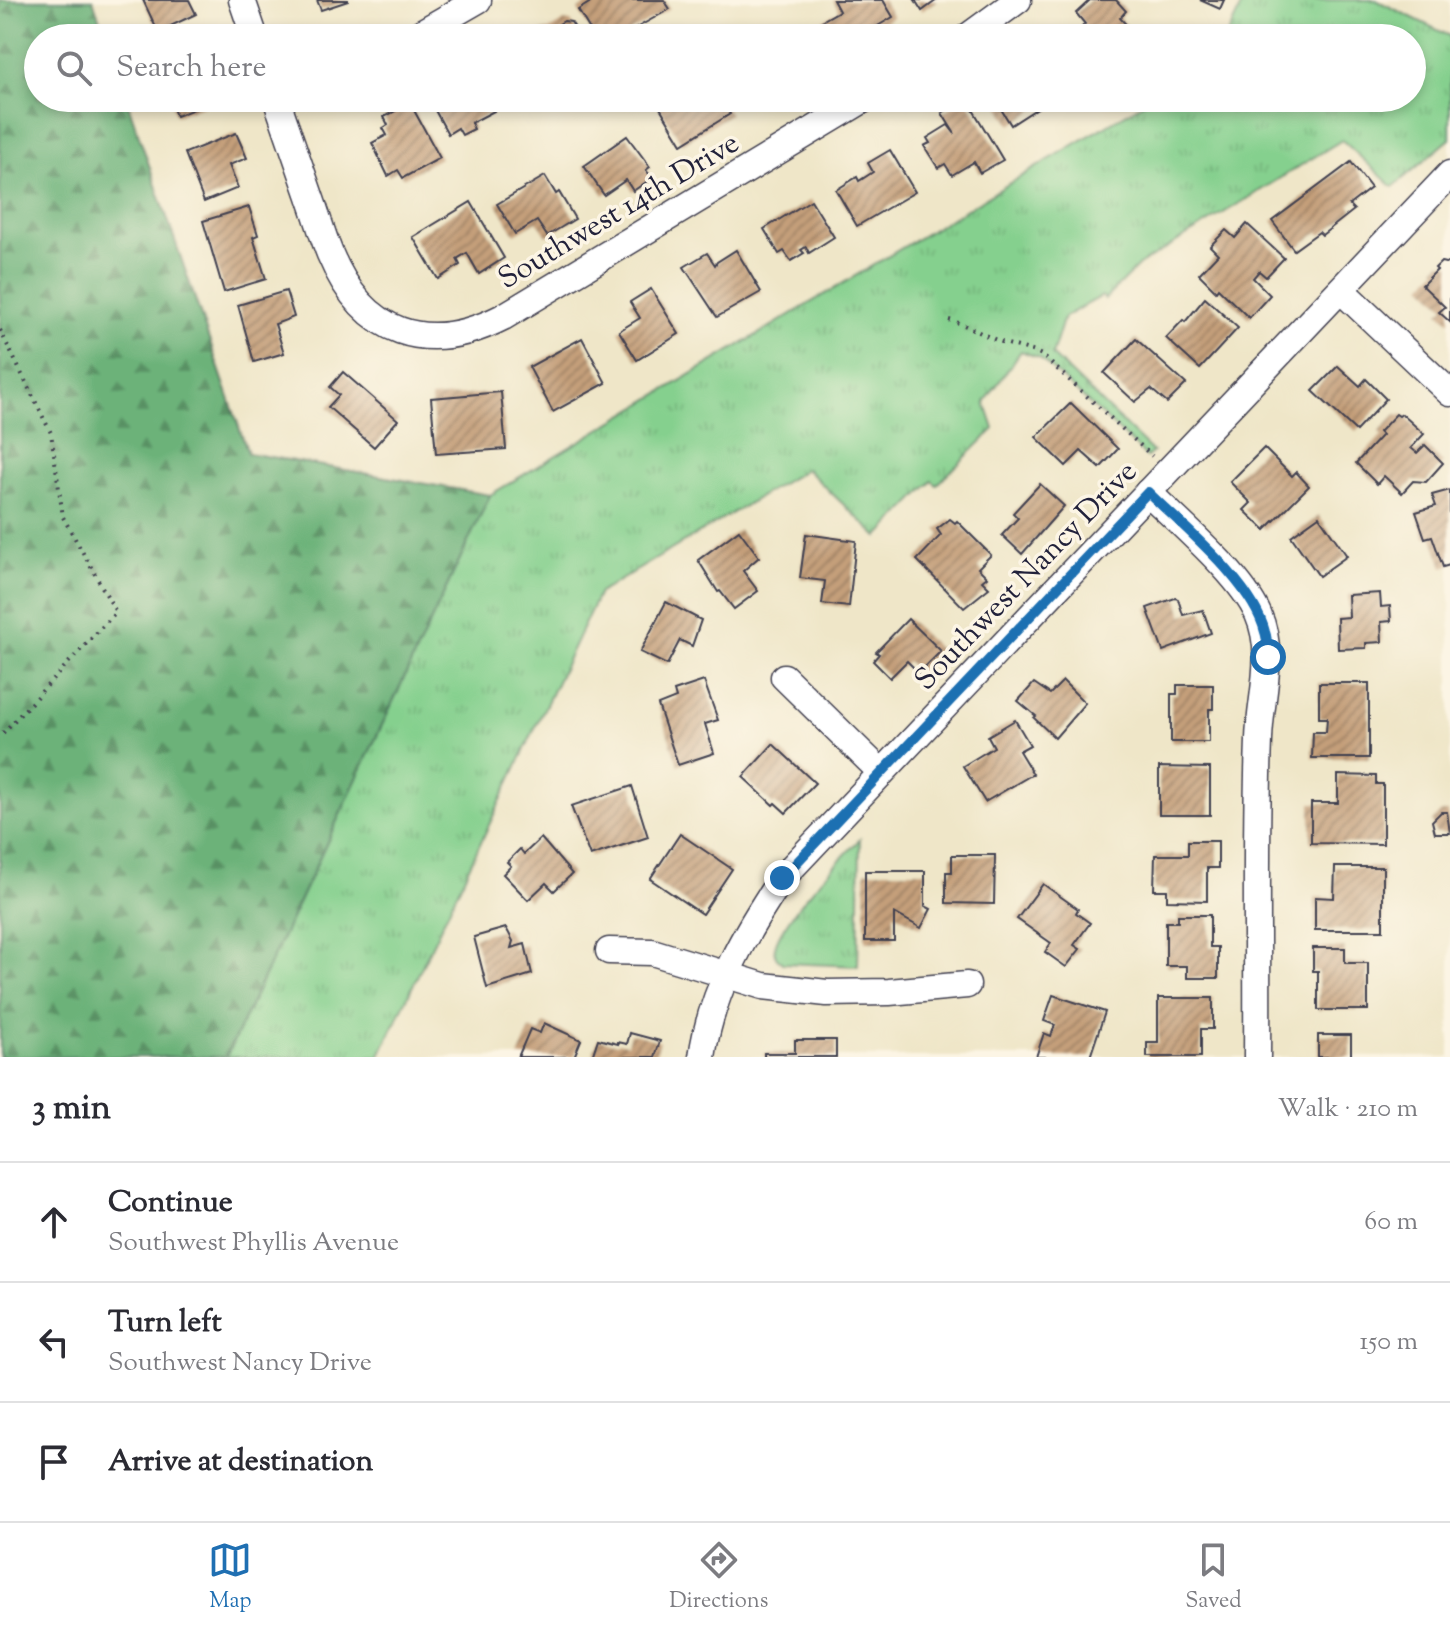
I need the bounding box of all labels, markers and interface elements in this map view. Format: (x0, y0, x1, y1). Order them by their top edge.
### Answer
search box (24, 24, 1426, 112)
icon: search (52, 46, 96, 90)
text: Search here (116, 47, 266, 90)
street label: Southwest 14th Drive (491, 123, 748, 301)
street label: Southwest Nancy Drive (906, 452, 1148, 701)
route start (1250, 639, 1286, 675)
route end (764, 860, 800, 896)
text: 3 min (32, 1085, 111, 1134)
text: Walk · 210 m (1278, 1091, 1418, 1128)
text: Continue (108, 1182, 233, 1225)
icon: ahead (32, 1200, 76, 1244)
text: 60 m (1364, 1204, 1418, 1241)
text: Southwest Phyllis Avenue (108, 1225, 399, 1262)
text: Turn left (108, 1302, 222, 1345)
icon: left (32, 1320, 76, 1364)
text: 150 m (1359, 1324, 1418, 1361)
text: Southwest Nancy Drive (108, 1345, 372, 1382)
icon: arrive (32, 1440, 76, 1484)
text: Arrive at destination (108, 1441, 373, 1484)
tab: Map (208, 1538, 252, 1618)
tab: Directions (669, 1538, 768, 1618)
tab: Saved (1185, 1538, 1242, 1618)

